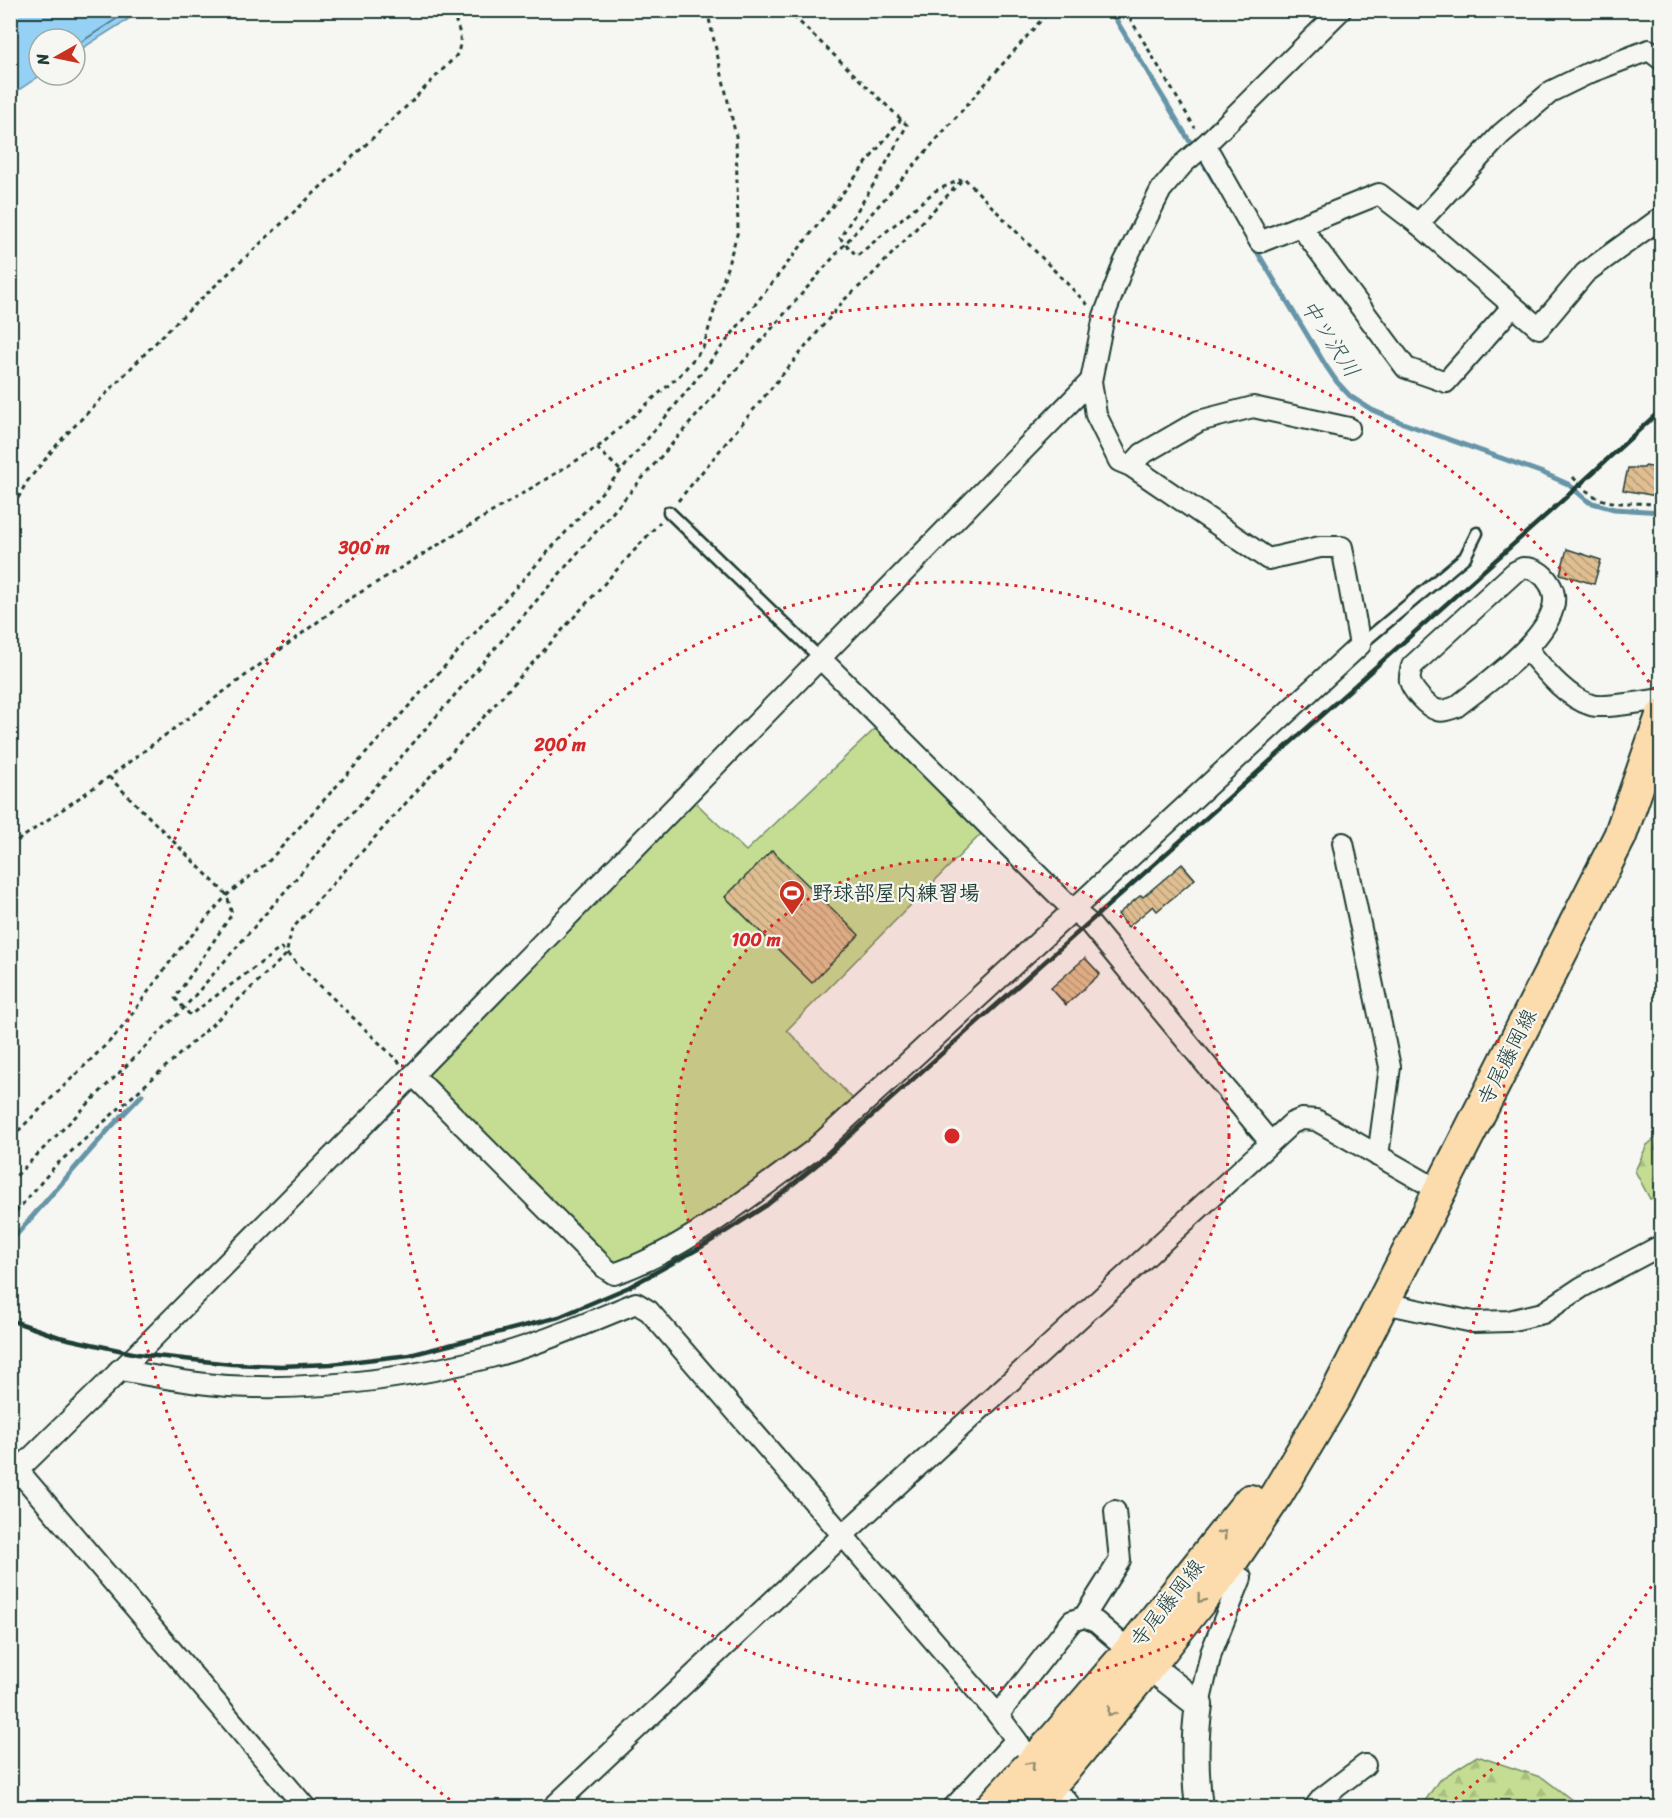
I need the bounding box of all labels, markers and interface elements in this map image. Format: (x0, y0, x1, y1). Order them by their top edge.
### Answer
north arrow (27, 27, 87, 87)
text: N (27, 51, 58, 68)
water label: 中ツ沢川 (1290, 291, 1371, 386)
text: 300 m (337, 532, 390, 564)
text: 200 m (533, 729, 586, 761)
place label: 野球部屋内練習場 (812, 874, 980, 912)
sports icon: 野球部屋内練習場 (777, 878, 807, 916)
text: 100 m (732, 924, 781, 956)
street label: 寺尾藤岡線 (1466, 1002, 1548, 1112)
centre of rings (942, 1126, 962, 1146)
one-way arrow (1215, 1530, 1226, 1541)
street label: 寺尾藤岡線 (1120, 1550, 1214, 1656)
one-way arrow (1197, 1592, 1208, 1603)
one-way arrow (1107, 1705, 1118, 1716)
one-way arrow (1024, 1761, 1035, 1772)

